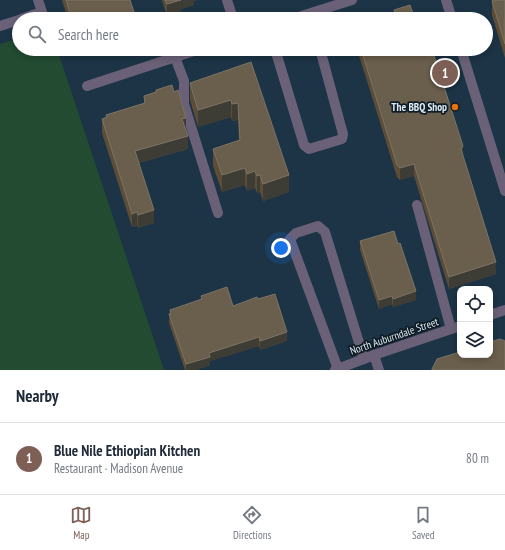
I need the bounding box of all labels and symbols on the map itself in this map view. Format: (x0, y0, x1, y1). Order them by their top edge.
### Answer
pin: 1 (432, 58, 458, 88)
place label: The BBQ Shop (391, 100, 447, 114)
marker: The BBQ Shop (450, 102, 460, 112)
your location (271, 238, 291, 258)
street label: North Auburndale Street (348, 314, 440, 358)

